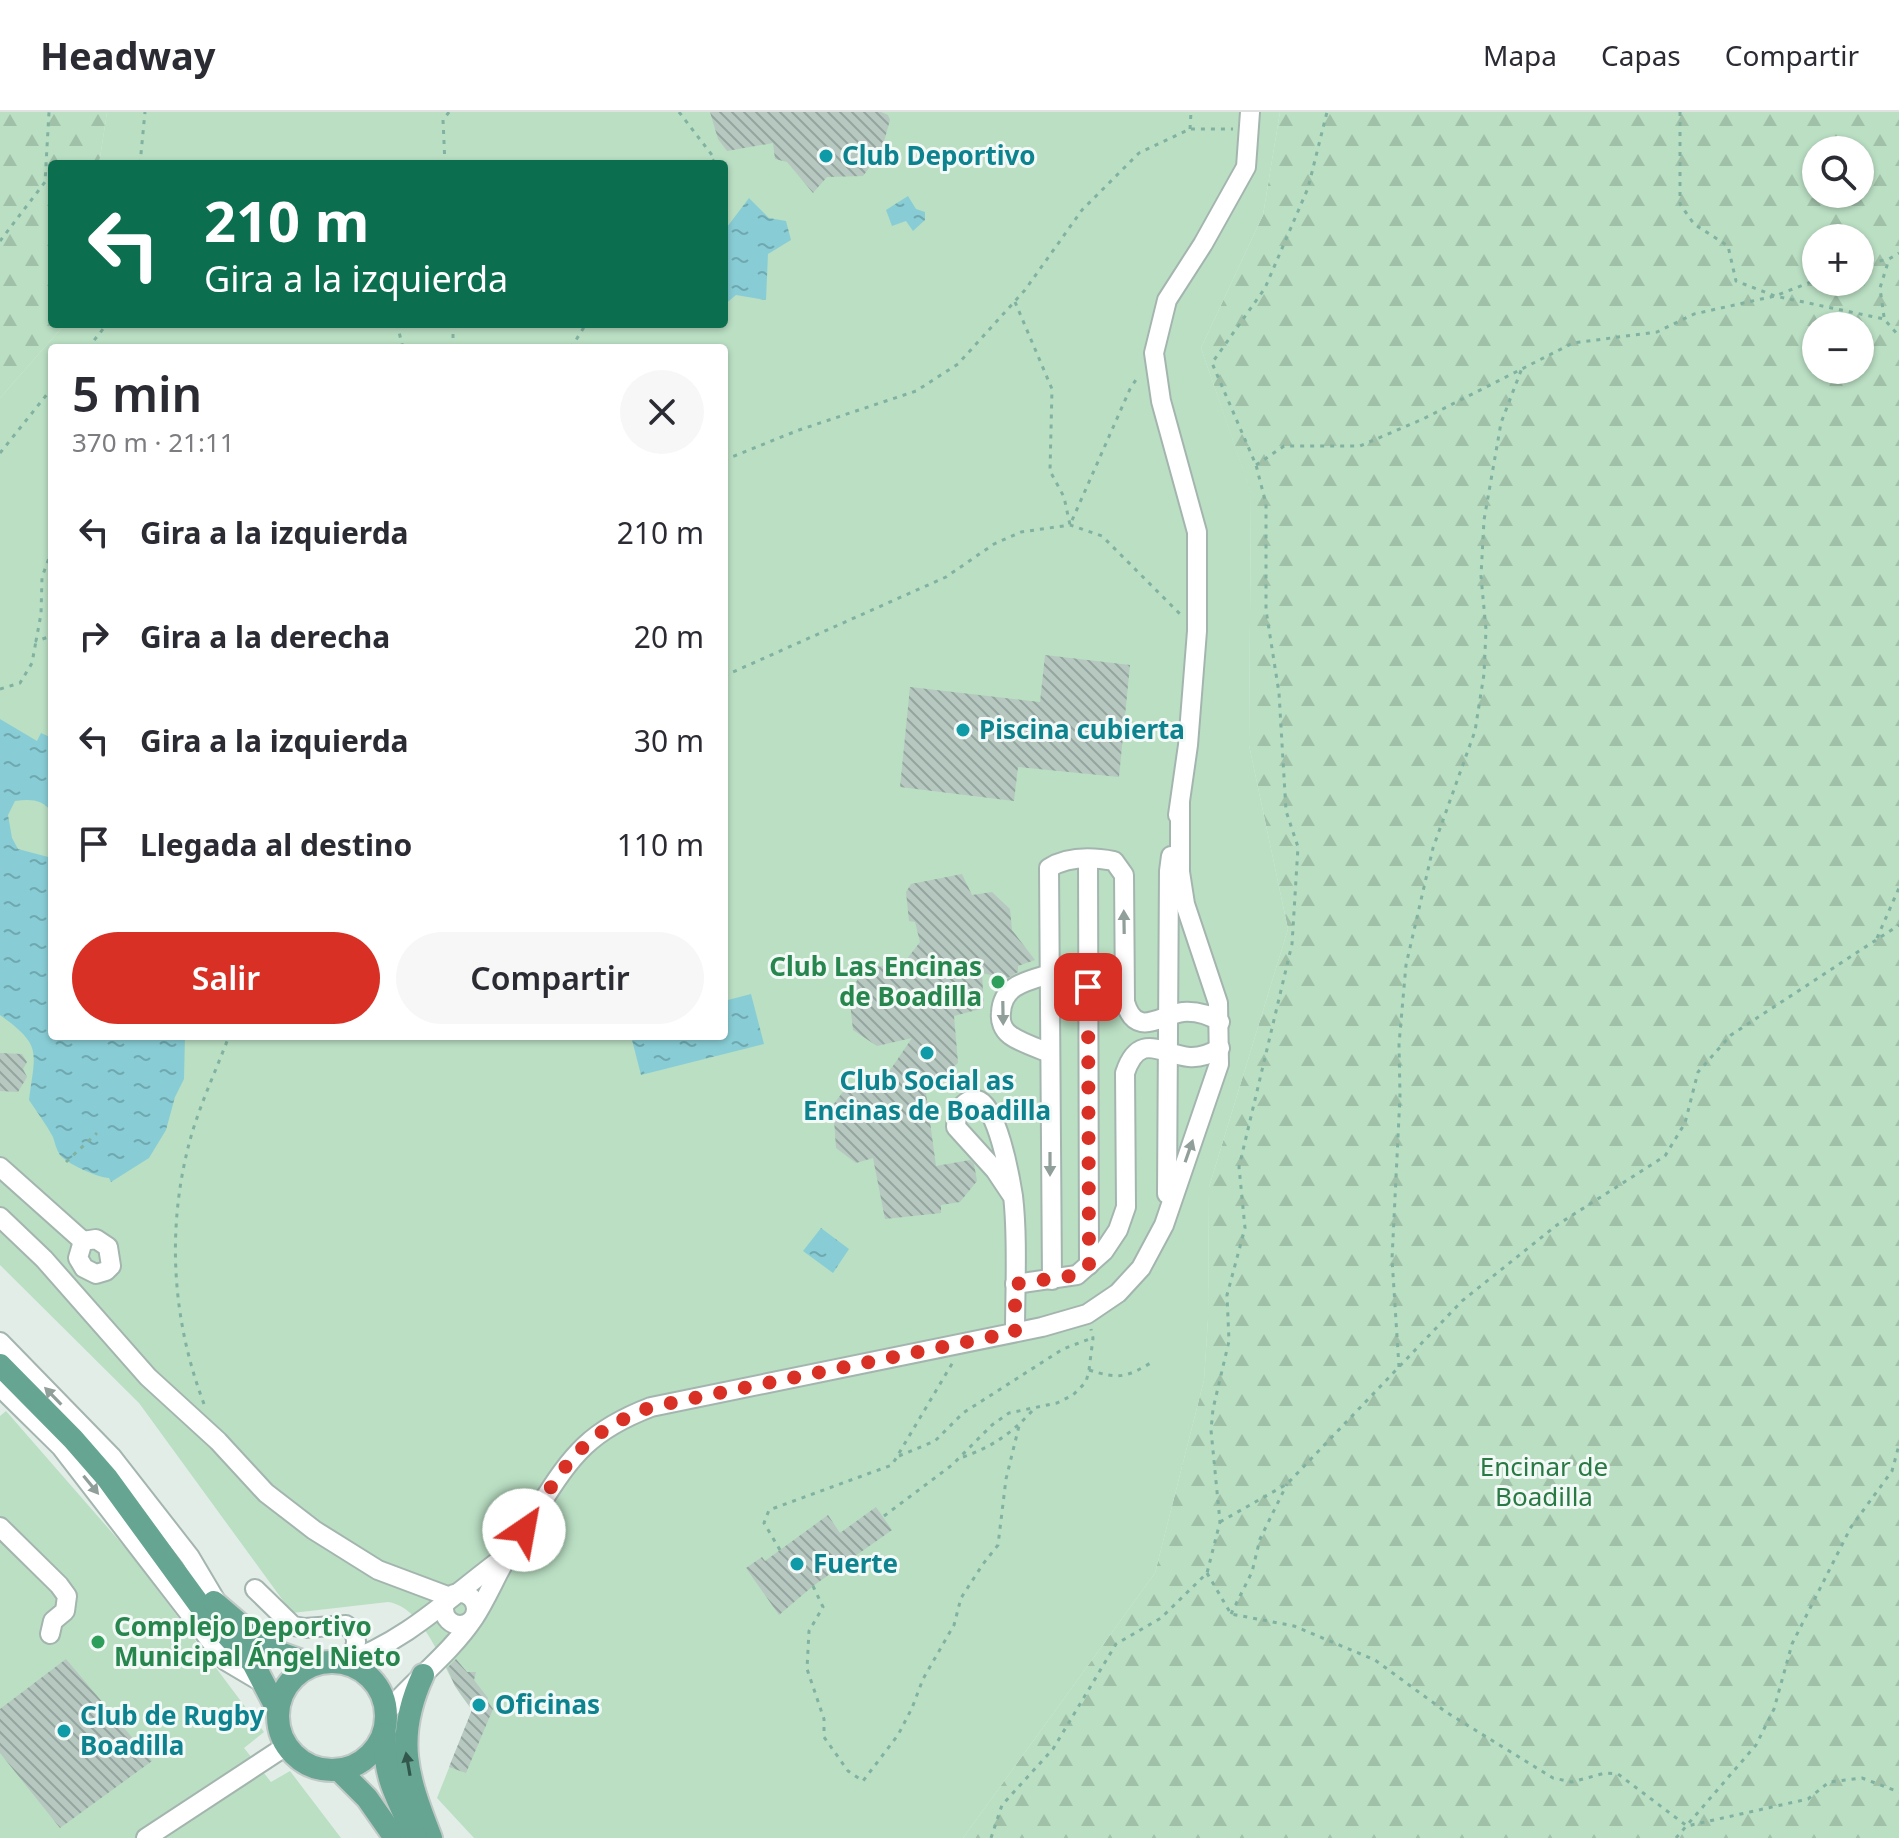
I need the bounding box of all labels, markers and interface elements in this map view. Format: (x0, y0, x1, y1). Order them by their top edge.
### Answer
text: Headway (40, 29, 216, 81)
text: Mapa (1483, 36, 1557, 74)
text: Capas (1601, 36, 1681, 74)
text: Compartir (1725, 36, 1859, 74)
map controls (1802, 136, 1874, 384)
button: search (1802, 136, 1874, 208)
place label: Club Deportivo (842, 137, 1036, 173)
marker: Club Deportivo (817, 147, 835, 165)
text: 210 m (204, 182, 369, 258)
icon: left (72, 192, 176, 296)
button: + (1802, 224, 1874, 296)
text: Gira a la izquierda (204, 254, 508, 303)
button: − (1802, 312, 1874, 384)
text: 5 min (72, 361, 202, 426)
button: close (620, 370, 704, 454)
text: 370 m · 21:11 (72, 424, 235, 460)
icon: left (72, 510, 116, 554)
text: Gira a la izquierda (140, 512, 409, 553)
text: 210 m (617, 512, 704, 553)
icon: right (72, 614, 116, 658)
text: Gira a la derecha (140, 616, 390, 657)
text: 20 m (634, 616, 704, 657)
place label: Piscina cubierta (979, 711, 1185, 747)
icon: left (72, 718, 116, 762)
text: Gira a la izquierda (140, 720, 409, 761)
text: 30 m (634, 720, 704, 761)
marker: Piscina cubierta (954, 721, 972, 739)
icon: arrive (72, 822, 116, 866)
text: Llegada al destino (140, 824, 412, 865)
text: 110 m (617, 824, 704, 865)
one-way arrow (1118, 909, 1131, 934)
button: Salir (72, 932, 380, 1024)
button: Compartir (396, 932, 704, 1024)
place label: Club Las Encinas de Boadilla (769, 948, 982, 1014)
pin (1054, 953, 1122, 1021)
icon: arrive (1066, 965, 1110, 1009)
marker: Club Las Encinas de Boadilla (989, 973, 1007, 991)
one-way arrow (997, 1000, 1009, 1026)
marker: Club Social as Encinas de Boadilla (918, 1044, 936, 1062)
place label: Club Social as Encinas de Boadilla (803, 1062, 1051, 1128)
one-way arrow (1183, 1139, 1195, 1163)
one-way arrow (1044, 1152, 1057, 1177)
one-way arrow (44, 1387, 63, 1406)
park label: Encinar de Boadilla (1480, 1448, 1608, 1514)
one-way arrow (82, 1475, 99, 1495)
position arrow (482, 1488, 566, 1572)
place label: Fuerte (813, 1545, 898, 1581)
marker: Fuerte (788, 1555, 806, 1573)
place label: Complejo Deportivo Municipal Ángel Nieto (114, 1608, 401, 1674)
marker: Complejo Deportivo Municipal Ángel Nieto (89, 1633, 107, 1651)
place label: Oficinas (495, 1686, 600, 1722)
marker: Oficinas (470, 1696, 488, 1714)
place label: Club de Rugby Boadilla (80, 1697, 265, 1763)
marker: Club de Rugby Boadilla (55, 1722, 73, 1740)
one-way arrow (401, 1751, 413, 1776)

